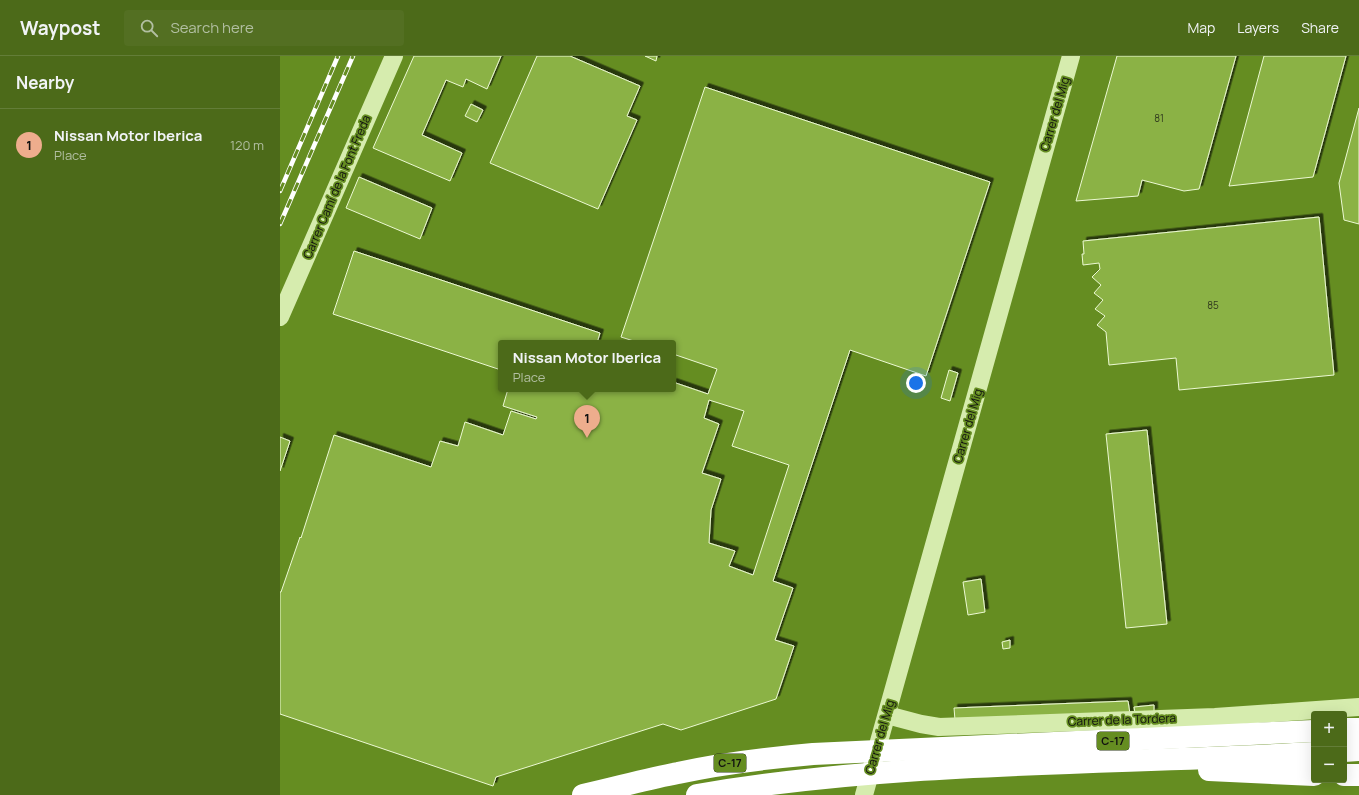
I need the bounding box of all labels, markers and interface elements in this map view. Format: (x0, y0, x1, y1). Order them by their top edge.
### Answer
search box (124, 10, 404, 46)
text: Waypost (20, 15, 100, 41)
icon: search (138, 17, 160, 39)
text: Search here (170, 17, 254, 38)
text: Map (1187, 18, 1215, 37)
text: Layers (1237, 18, 1279, 37)
text: Share (1301, 18, 1339, 37)
text: Nearby (16, 71, 74, 94)
street label: Carrer del Mig (1036, 75, 1073, 153)
house number: 81 (1154, 111, 1164, 125)
street label: Carrer Camí de la Font Freda (298, 112, 375, 261)
text: Nissan Motor Iberica (54, 125, 203, 146)
text: 1 (26, 136, 32, 154)
text: 120 m (230, 136, 264, 154)
text: Place (54, 146, 87, 164)
house number: 85 (1207, 298, 1219, 312)
popup (498, 340, 676, 392)
text: Nissan Motor Iberica (513, 347, 661, 368)
text: Place (513, 368, 545, 386)
your location (906, 373, 926, 393)
street label: Carrer del Mig (949, 387, 986, 465)
pin: 1 (574, 405, 600, 438)
street label: Carrer del Mig (861, 698, 898, 776)
street label: Carrer de la Tordera (1068, 709, 1176, 730)
map controls (1311, 711, 1347, 783)
button: + (1311, 711, 1347, 747)
road number: C-17 (1097, 732, 1129, 750)
button: − (1311, 747, 1347, 783)
road number: C-17 (714, 754, 746, 772)

